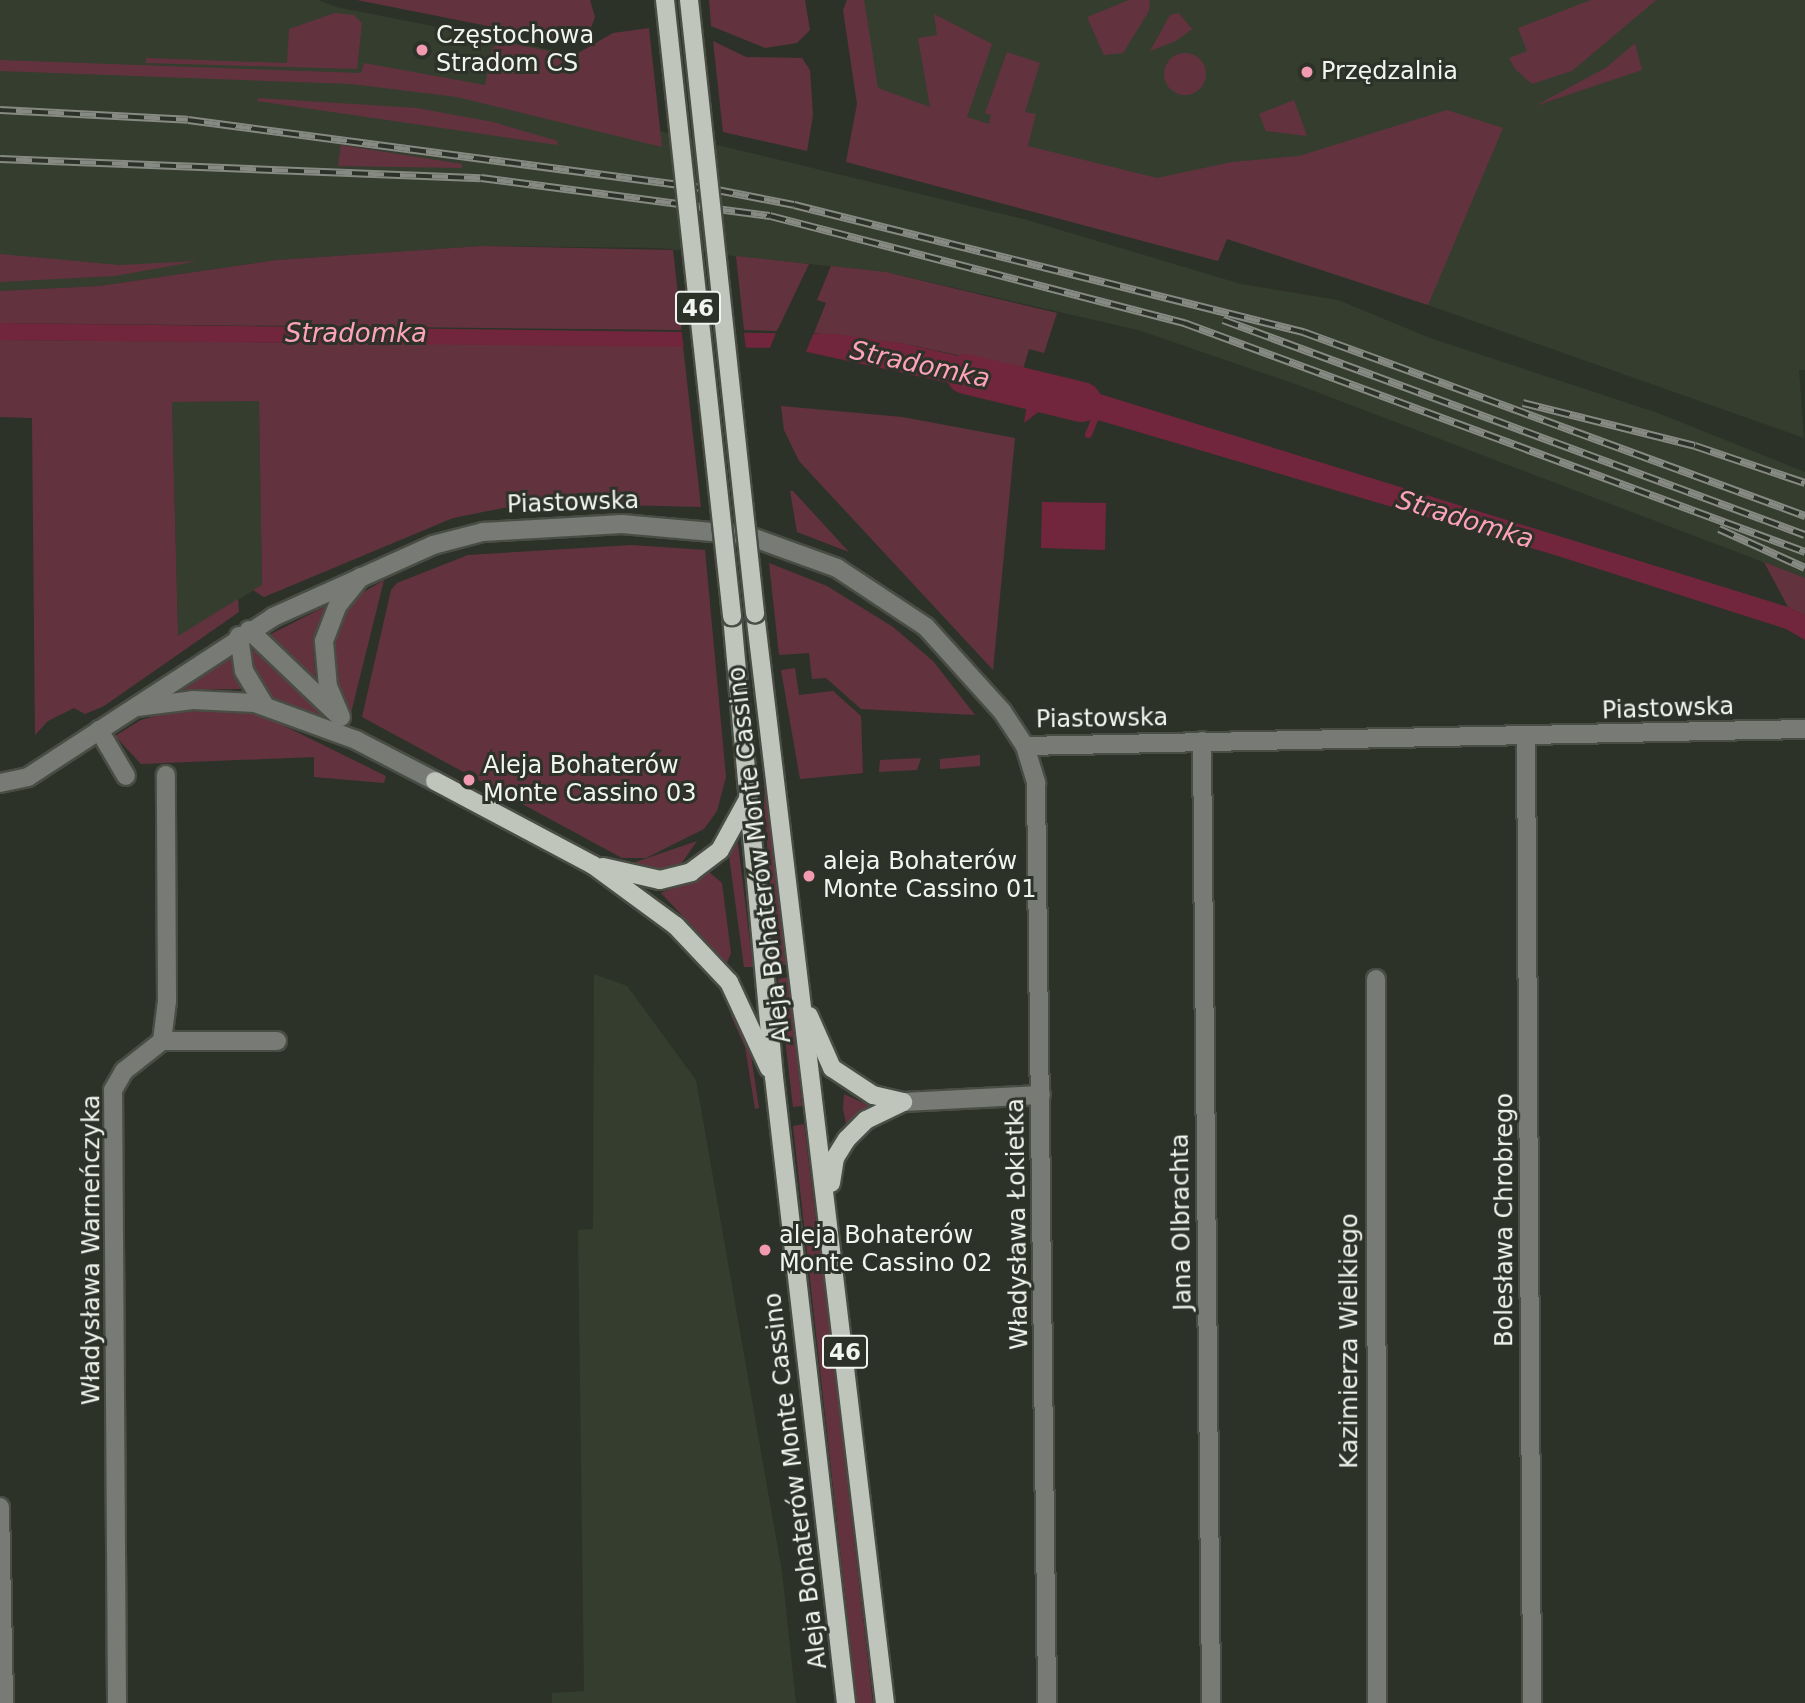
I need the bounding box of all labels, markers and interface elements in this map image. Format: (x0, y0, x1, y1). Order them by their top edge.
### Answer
place label: Częstochowa Stradom CS (436, 22, 594, 78)
marker: Częstochowa Stradom CS (414, 42, 430, 58)
place label: Przędzalnia (1321, 58, 1458, 86)
marker: Przędzalnia (1299, 64, 1315, 80)
road number: 46 (674, 288, 722, 328)
water label: Stradomka (285, 318, 427, 350)
water label: Stradomka (847, 335, 993, 395)
water label: Stradomka (1393, 484, 1537, 556)
street label: Piastowska (506, 486, 640, 520)
street label: Aleja Bohaterów Monte Cassino (723, 665, 797, 1045)
street label: Piastowska (1601, 692, 1735, 726)
street label: Piastowska (1036, 703, 1168, 735)
place label: Aleja Bohaterów Monte Cassino 03 (483, 752, 697, 808)
marker: Aleja Bohaterów Monte Cassino 03 (461, 772, 477, 788)
place label: aleja Bohaterów Monte Cassino 01 (823, 848, 1037, 904)
marker: aleja Bohaterów Monte Cassino 01 (801, 868, 817, 884)
street label: Bolesława Chrobrego (1491, 1093, 1519, 1347)
street label: Władysława Warneńczyka (78, 1095, 106, 1405)
street label: Władysława Łokietka (1001, 1098, 1035, 1350)
street label: Jana Olbrachta (1166, 1133, 1198, 1311)
street label: Kazimierza Wielkiego (1336, 1213, 1364, 1469)
place label: aleja Bohaterów Monte Cassino 02 (779, 1222, 993, 1278)
marker: aleja Bohaterów Monte Cassino 02 (757, 1242, 773, 1258)
street label: Aleja Bohaterów Monte Cassino (759, 1291, 833, 1671)
road number: 46 (820, 1332, 870, 1372)

